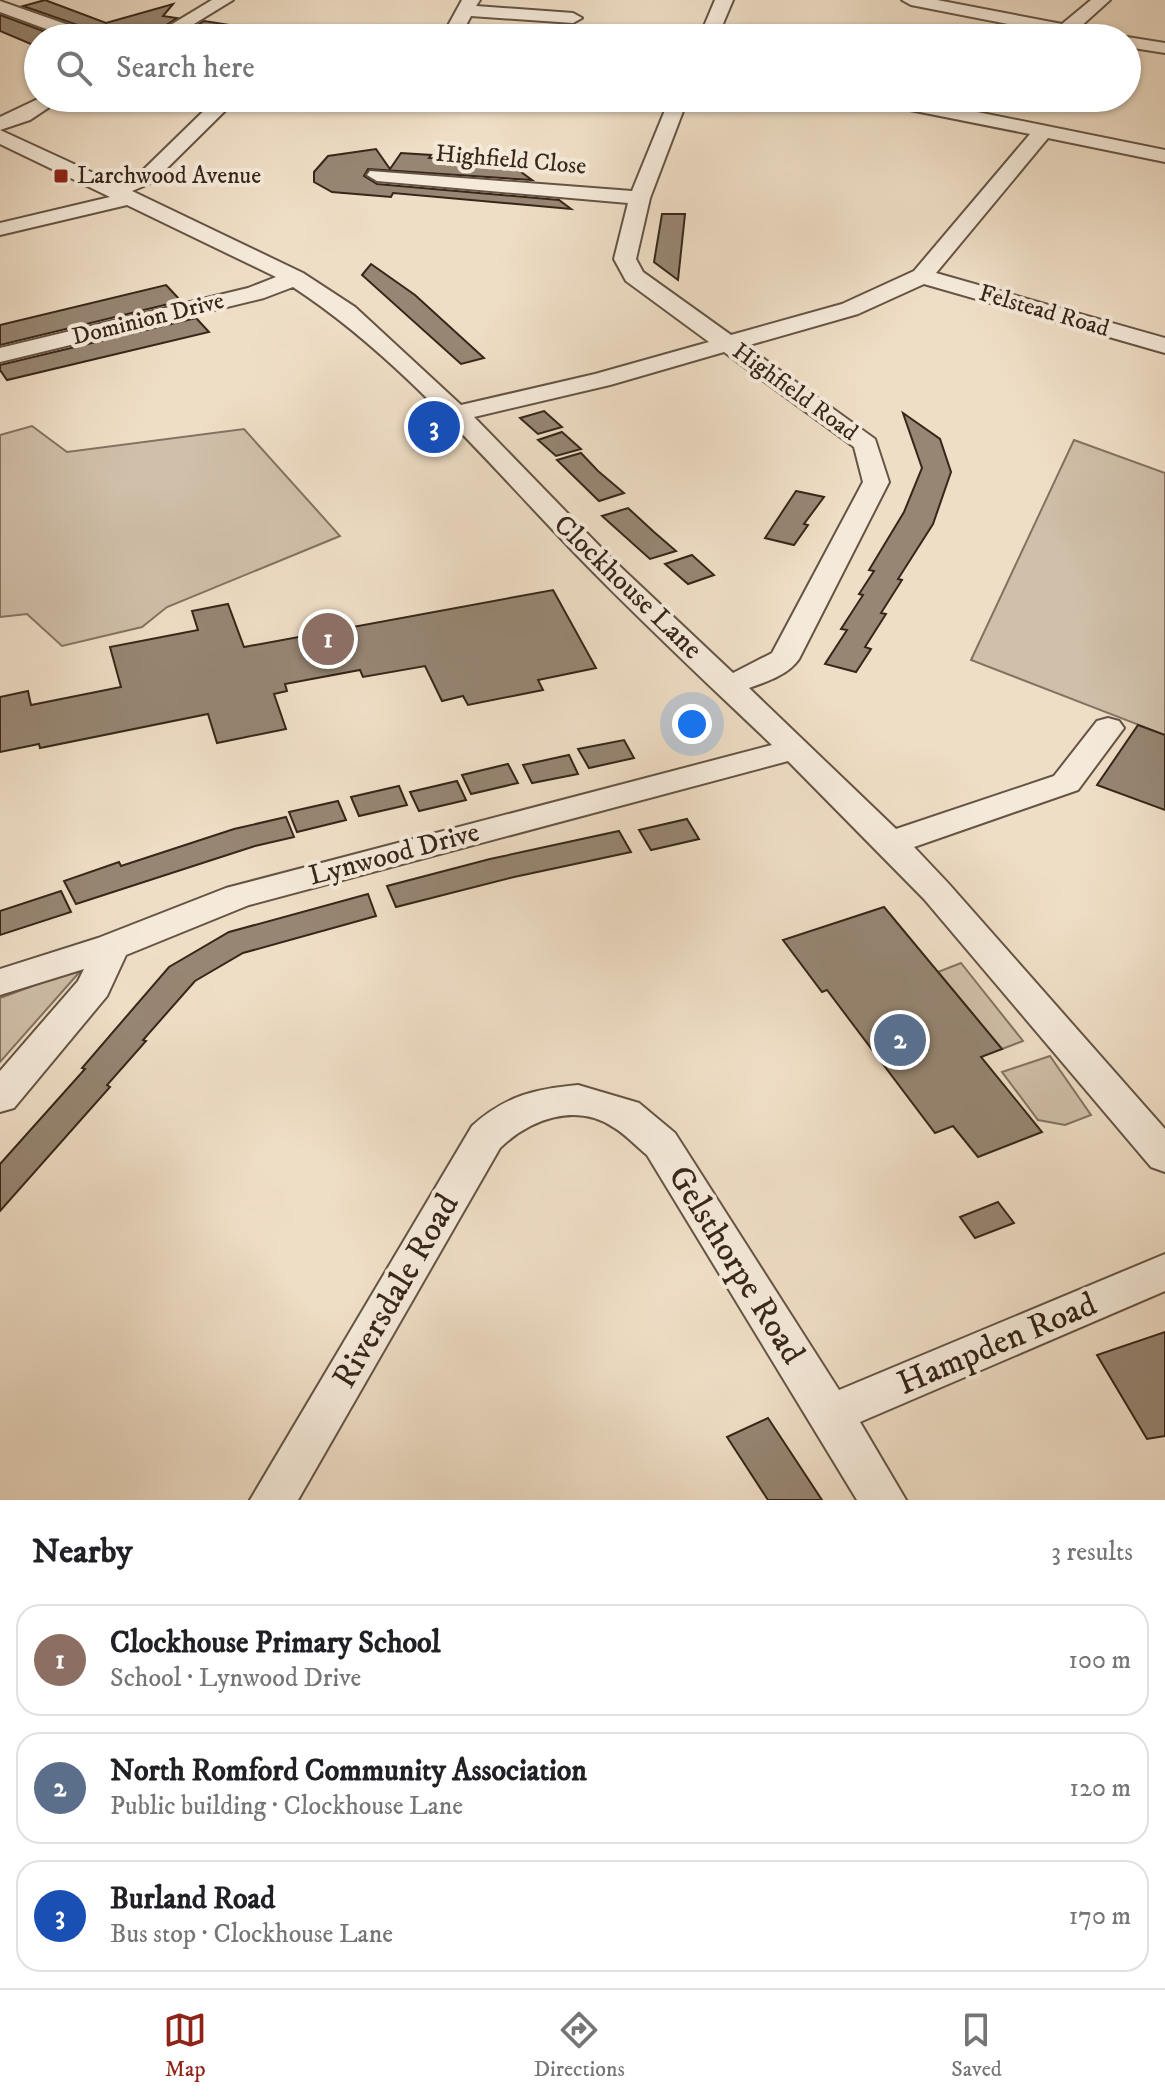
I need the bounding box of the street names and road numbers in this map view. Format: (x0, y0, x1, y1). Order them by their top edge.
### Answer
street label: Highfield Close (434, 138, 588, 182)
street label: Felstead Road (975, 278, 1113, 344)
street label: Dominion Drive (69, 286, 227, 352)
street label: Highfield Road (726, 336, 864, 448)
street label: Clockhouse Lane (546, 507, 710, 667)
street label: Lynwood Drive (305, 814, 483, 894)
street label: Gelsthorpe Road (658, 1158, 814, 1372)
street label: Riversdale Road (323, 1186, 469, 1396)
street label: Hampden Road (891, 1283, 1103, 1405)

